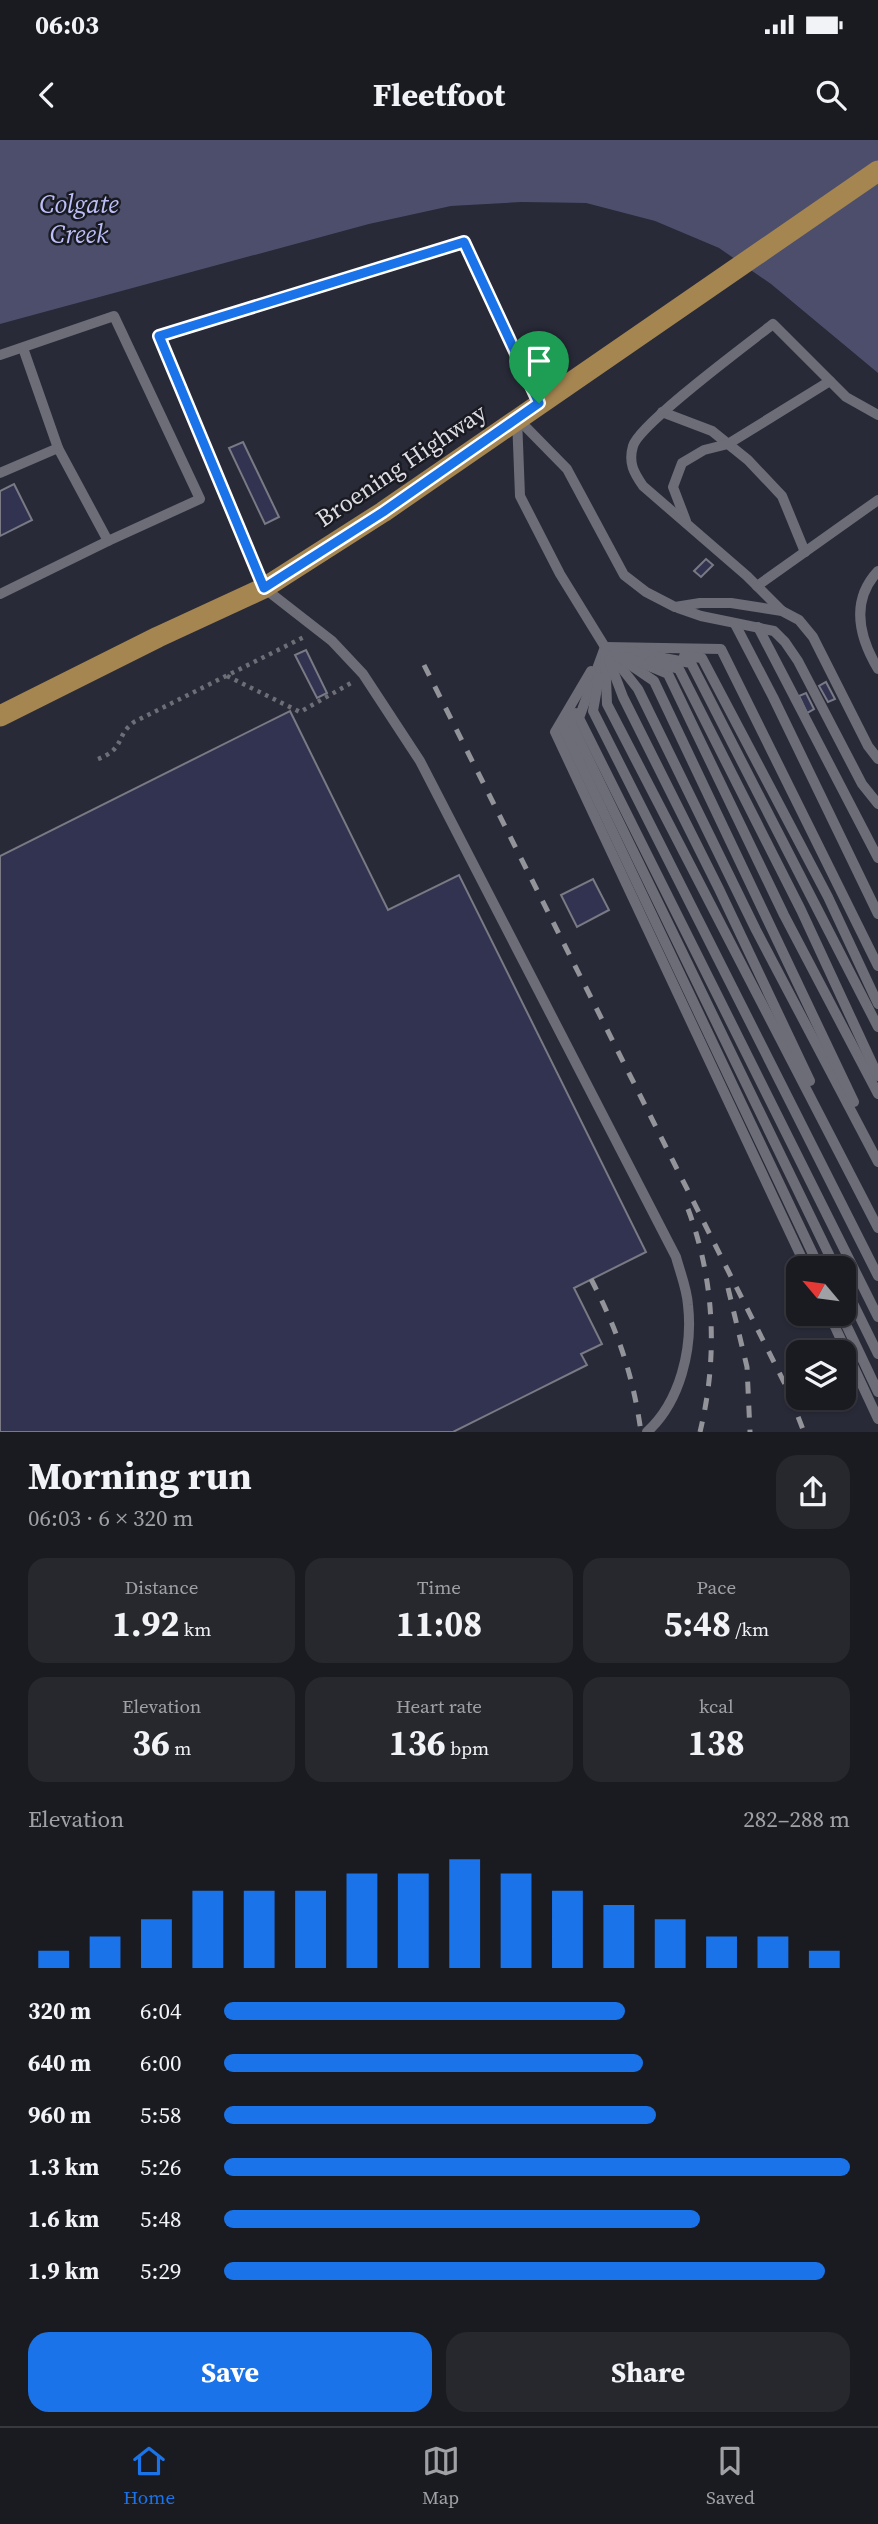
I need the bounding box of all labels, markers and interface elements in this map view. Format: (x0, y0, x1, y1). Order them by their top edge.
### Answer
text: 06:03 (35, 7, 99, 43)
text: Fleetfoot (373, 73, 505, 117)
icon: back (28, 76, 66, 114)
icon: search (812, 76, 850, 114)
water label: Colgate Creek (39, 186, 119, 252)
pin (509, 331, 569, 403)
icon: arrive (520, 342, 558, 380)
street label: Broening Highway (309, 395, 493, 534)
north arrow (786, 1256, 856, 1326)
map controls (786, 1256, 856, 1410)
button: layers (786, 1340, 856, 1410)
text: Morning run (28, 1450, 252, 1502)
button: share (776, 1455, 850, 1529)
text: 06:03 · 6 × 320 m (28, 1502, 194, 1534)
text: Distance (125, 1574, 198, 1600)
text: Time (417, 1574, 461, 1600)
text: Pace (696, 1574, 736, 1600)
text: 1.92 (112, 1600, 179, 1648)
text: 11:08 (396, 1600, 482, 1648)
text: 5:48 (664, 1600, 731, 1648)
text: km (179, 1616, 211, 1642)
text: /km (731, 1616, 769, 1642)
text: Elevation (122, 1693, 201, 1719)
text: Heart rate (396, 1693, 482, 1719)
text: kcal (699, 1693, 734, 1719)
text: 36 (132, 1719, 170, 1767)
text: 136 (389, 1719, 446, 1767)
text: 138 (688, 1719, 745, 1767)
text: m (170, 1735, 191, 1761)
text: bpm (446, 1735, 489, 1761)
text: Elevation (28, 1803, 124, 1835)
text: 282–288 m (743, 1803, 850, 1835)
text: 320 m (28, 1995, 91, 2027)
text: 6:04 (140, 1995, 181, 2027)
text: 640 m (28, 2047, 91, 2079)
text: 6:00 (140, 2047, 181, 2079)
text: 960 m (28, 2099, 91, 2131)
text: 5:58 (140, 2099, 181, 2131)
text: 1.3 km (28, 2151, 99, 2183)
text: 5:26 (140, 2151, 181, 2183)
text: 1.6 km (28, 2203, 99, 2235)
text: 5:48 (140, 2203, 181, 2235)
text: 1.9 km (28, 2255, 99, 2287)
text: 5:29 (140, 2255, 181, 2287)
button: Save (28, 2332, 432, 2412)
button: Share (446, 2332, 850, 2412)
tab: Home (123, 2442, 175, 2510)
tab: Map (422, 2442, 460, 2510)
tab: Saved (706, 2442, 755, 2510)

